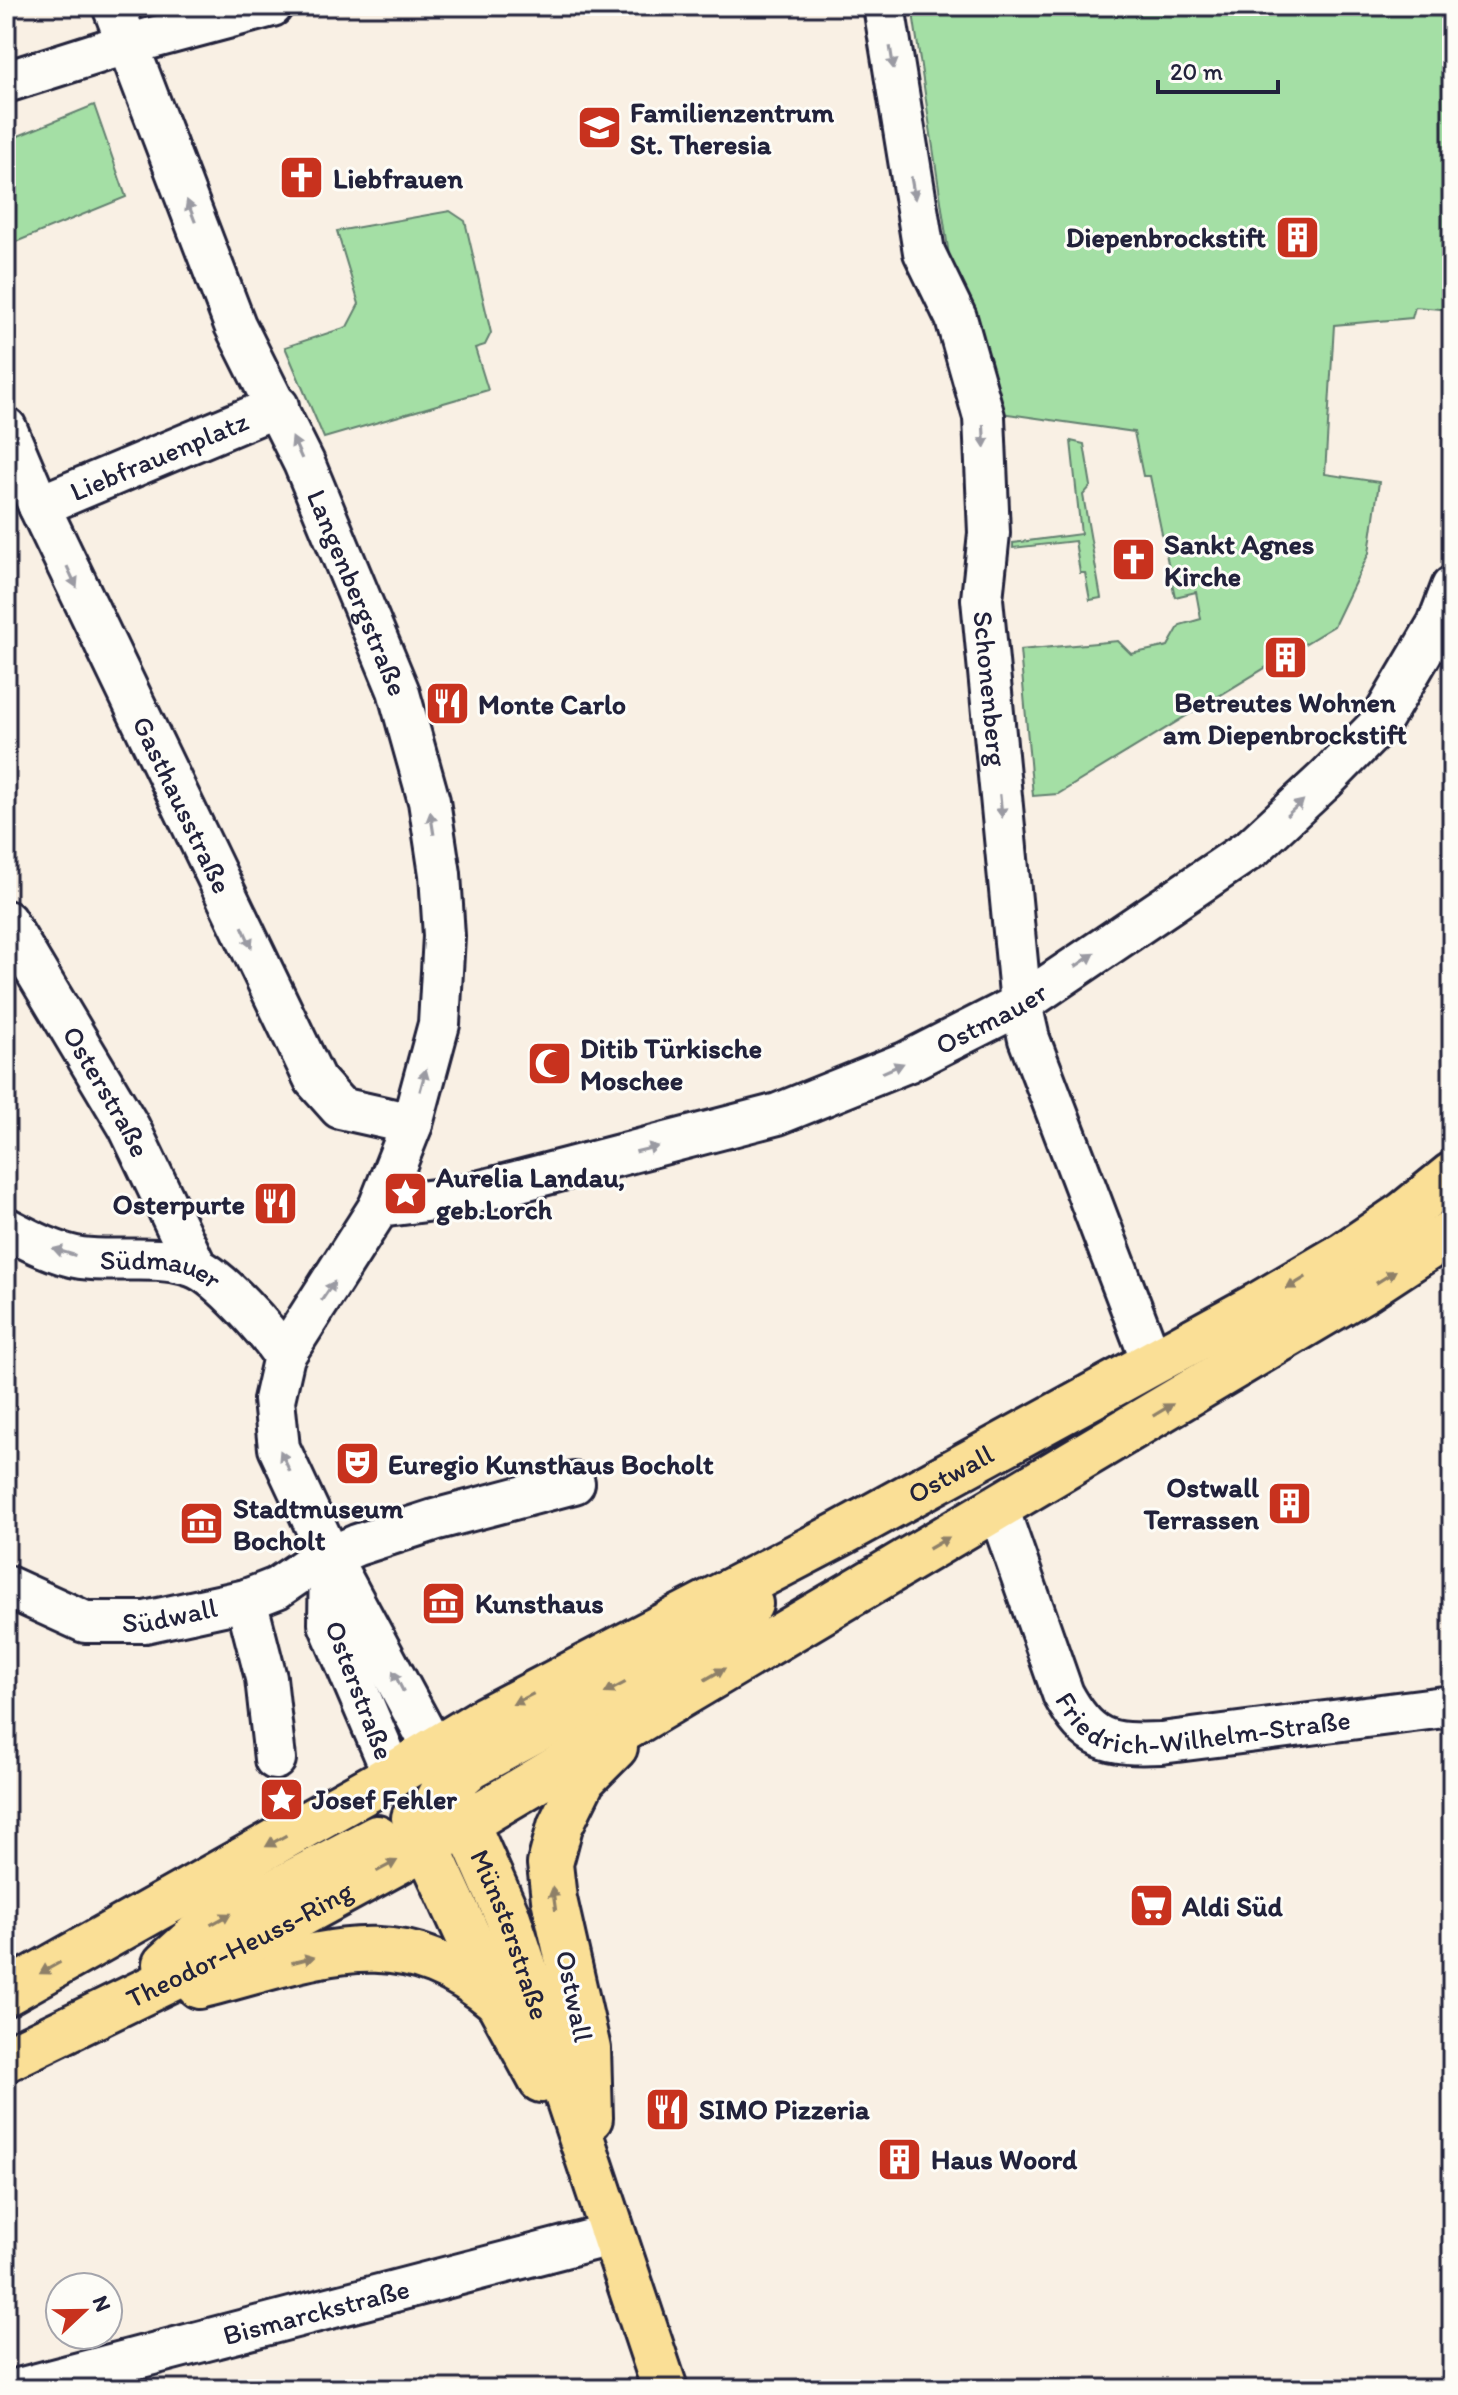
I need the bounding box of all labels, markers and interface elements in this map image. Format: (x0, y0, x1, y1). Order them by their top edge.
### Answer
scale bar (1158, 44, 1278, 94)
one-way arrow (886, 46, 899, 71)
text: 20 m (1170, 57, 1223, 86)
place label: Familienzentrum St. Theresia (630, 95, 834, 161)
school or university icon: Familienzentrum St. Theresia (575, 104, 623, 152)
church icon: Liebfrauen (278, 154, 326, 202)
place label: Liebfrauen (333, 161, 463, 195)
one-way arrow (907, 175, 919, 200)
one-way arrow (184, 199, 197, 223)
building icon: Diepenbrockstift (1273, 213, 1321, 261)
place label: Diepenbrockstift (1066, 220, 1266, 254)
street label: Liebfrauenplatz (65, 403, 253, 508)
one-way arrow (978, 423, 991, 449)
one-way arrow (290, 436, 304, 460)
street label: Langenbergstraße (300, 484, 415, 701)
place label: Sankt Agnes Kirche (1164, 527, 1314, 593)
church icon: Sankt Agnes Kirche (1109, 536, 1157, 584)
one-way arrow (65, 565, 79, 588)
street label: Schonenberg (966, 609, 1015, 769)
building icon: Betreutes Wohnen am Diepenbrockstift (1261, 633, 1309, 681)
restaurant icon: Monte Carlo (423, 680, 471, 728)
place label: Betreutes Wohnen am Diepenbrockstift (1163, 685, 1408, 751)
place label: Monte Carlo (478, 687, 626, 721)
street label: Gasthausstraße (125, 710, 240, 899)
one-way arrow (995, 794, 1008, 819)
one-way arrow (1286, 799, 1305, 817)
one-way arrow (425, 810, 438, 835)
one-way arrow (240, 925, 253, 948)
one-way arrow (1075, 953, 1096, 968)
street label: Ostmauer (930, 975, 1053, 1062)
street label: Osterstraße (55, 1019, 158, 1162)
place label: Ditib Türkische Moschee (580, 1031, 762, 1097)
mosque icon: Ditib Türkische Moschee (525, 1040, 573, 1088)
one-way arrow (882, 1061, 905, 1075)
one-way arrow (418, 1068, 430, 1093)
one-way arrow (634, 1142, 659, 1154)
place label: Aurelia Landau, geb.Lorch (435, 1160, 625, 1226)
place icon: Aurelia Landau, geb.Lorch (381, 1169, 429, 1217)
restaurant icon: Osterpurte (252, 1180, 300, 1228)
place label: Osterpurte (113, 1187, 245, 1221)
street label: Südmauer (100, 1242, 229, 1296)
one-way arrow (51, 1245, 75, 1258)
one-way arrow (1375, 1269, 1396, 1284)
one-way arrow (1285, 1276, 1307, 1290)
one-way arrow (320, 1281, 335, 1302)
one-way arrow (1152, 1404, 1174, 1418)
street label: Ostwall (901, 1436, 999, 1511)
theatre icon: Euregio Kunsthaus Bocholt (333, 1440, 381, 1488)
place label: Euregio Kunsthaus Bocholt (388, 1447, 714, 1481)
one-way arrow (278, 1450, 292, 1473)
place label: Ostwall Terrassen (1143, 1470, 1259, 1536)
building icon: Ostwall Terrassen (1266, 1479, 1314, 1527)
place label: Stadtmuseum Bocholt (233, 1491, 404, 1557)
museum icon: Stadtmuseum Bocholt (178, 1500, 226, 1548)
one-way arrow (928, 1536, 950, 1550)
museum icon: Kunsthaus (420, 1579, 468, 1627)
place label: Kunsthaus (475, 1586, 604, 1620)
street label: Südwall (122, 1590, 220, 1640)
street label: Osterstraße (318, 1616, 402, 1764)
one-way arrow (703, 1667, 726, 1681)
one-way arrow (391, 1669, 404, 1692)
one-way arrow (604, 1681, 626, 1695)
street label: Friedrich-Wilhelm-Straße (1048, 1686, 1352, 1760)
one-way arrow (512, 1692, 534, 1706)
place icon: Josef Fehler (257, 1775, 305, 1823)
place label: Josef Fehler (311, 1782, 457, 1816)
one-way arrow (265, 1834, 288, 1848)
street label: Münsterstraße (463, 1844, 558, 2024)
one-way arrow (375, 1860, 398, 1873)
street label: Theodor-Heuss-Ring (121, 1873, 359, 2015)
supermarket icon: Aldi Süd (1127, 1882, 1175, 1930)
one-way arrow (547, 1886, 560, 1911)
place label: Aldi Süd (1181, 1889, 1284, 1923)
one-way arrow (210, 1913, 233, 1926)
street label: Ostwall (549, 1947, 601, 2045)
one-way arrow (291, 1953, 316, 1965)
one-way arrow (39, 1961, 61, 1975)
restaurant icon: SIMO Pizzeria (644, 2085, 692, 2133)
place label: SIMO Pizzeria (699, 2092, 870, 2126)
building icon: Haus Woord (876, 2135, 924, 2183)
place label: Haus Woord (931, 2142, 1078, 2176)
north arrow (44, 2271, 124, 2351)
street label: Bismarckstraße (219, 2271, 413, 2352)
text: N (87, 2292, 117, 2316)

